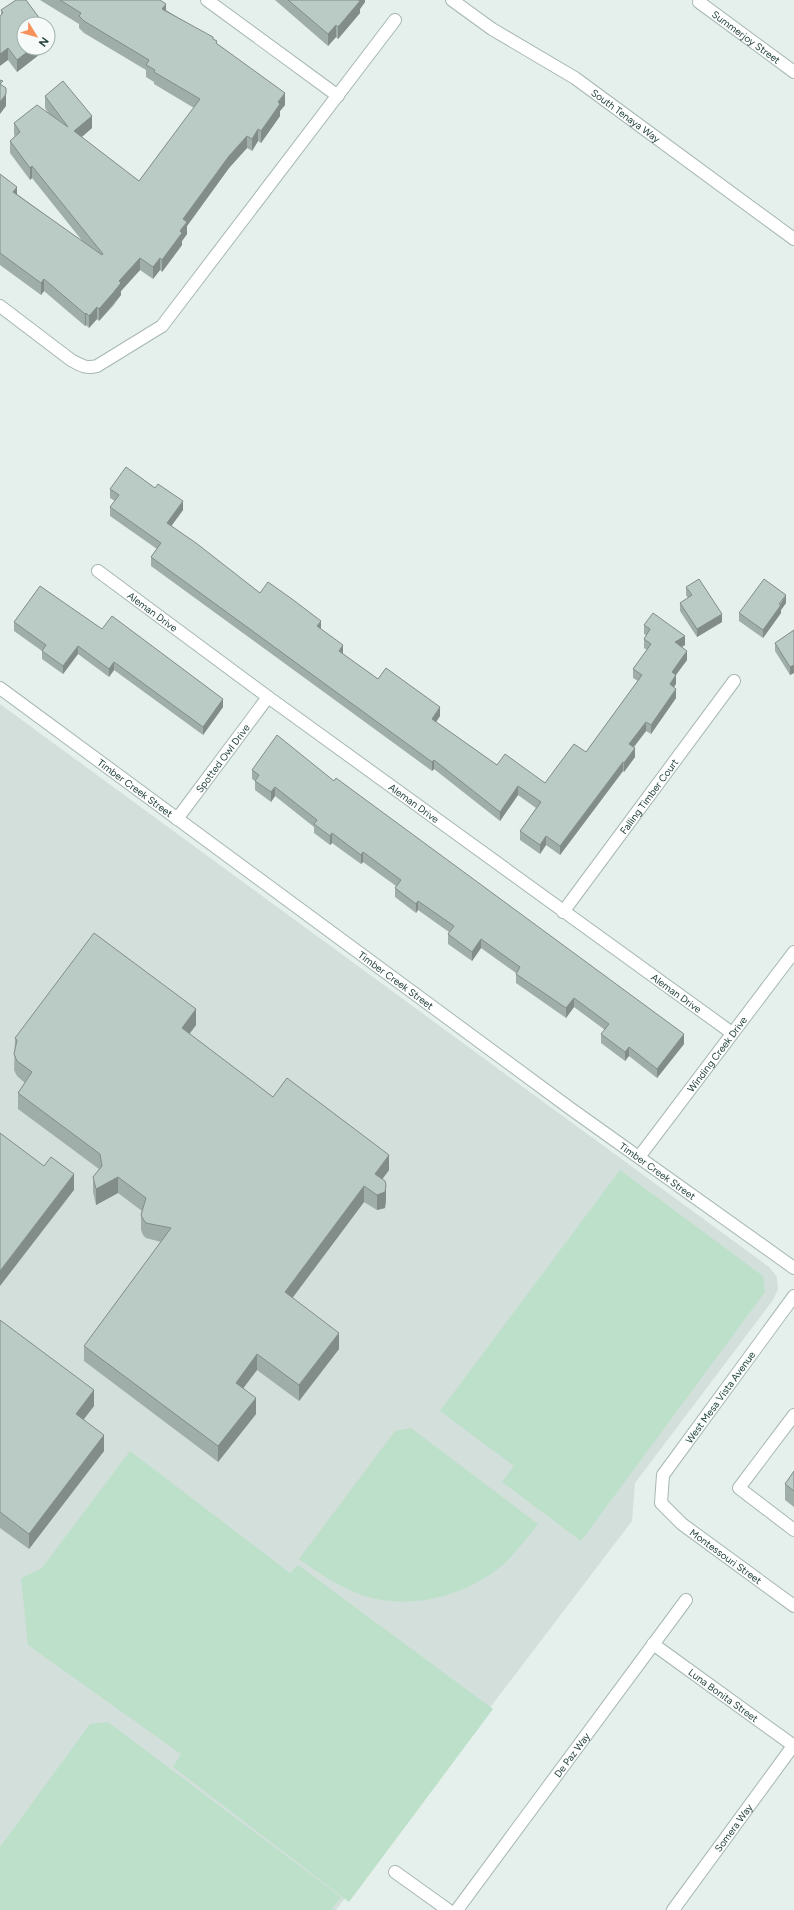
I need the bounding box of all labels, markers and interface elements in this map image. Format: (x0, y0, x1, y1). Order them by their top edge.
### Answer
street label: Summerjoy Street (709, 8, 783, 67)
north arrow (16, 16, 56, 56)
text: N (36, 34, 51, 49)
street label: South Tenaya Way (588, 86, 663, 146)
street label: Aleman Drive (125, 589, 180, 635)
street label: Spotted Owl Drive (193, 721, 253, 795)
street label: Timber Creek Street (95, 756, 175, 820)
street label: Falling Timber Court (617, 756, 681, 837)
street label: Aleman Drive (386, 781, 442, 826)
street label: Timber Creek Street (355, 948, 436, 1013)
street label: Aleman Drive (648, 971, 705, 1016)
street label: Winding Creek Drive (684, 1013, 750, 1095)
street label: Timber Creek Street (617, 1140, 698, 1203)
street label: West Mesa Vista Avenue (683, 1348, 759, 1446)
street label: Montessouri Street (687, 1526, 764, 1587)
street label: Luna Bonita Street (686, 1666, 761, 1725)
street label: De Paz Way (551, 1729, 593, 1780)
street label: Somera Way (712, 1801, 756, 1855)

